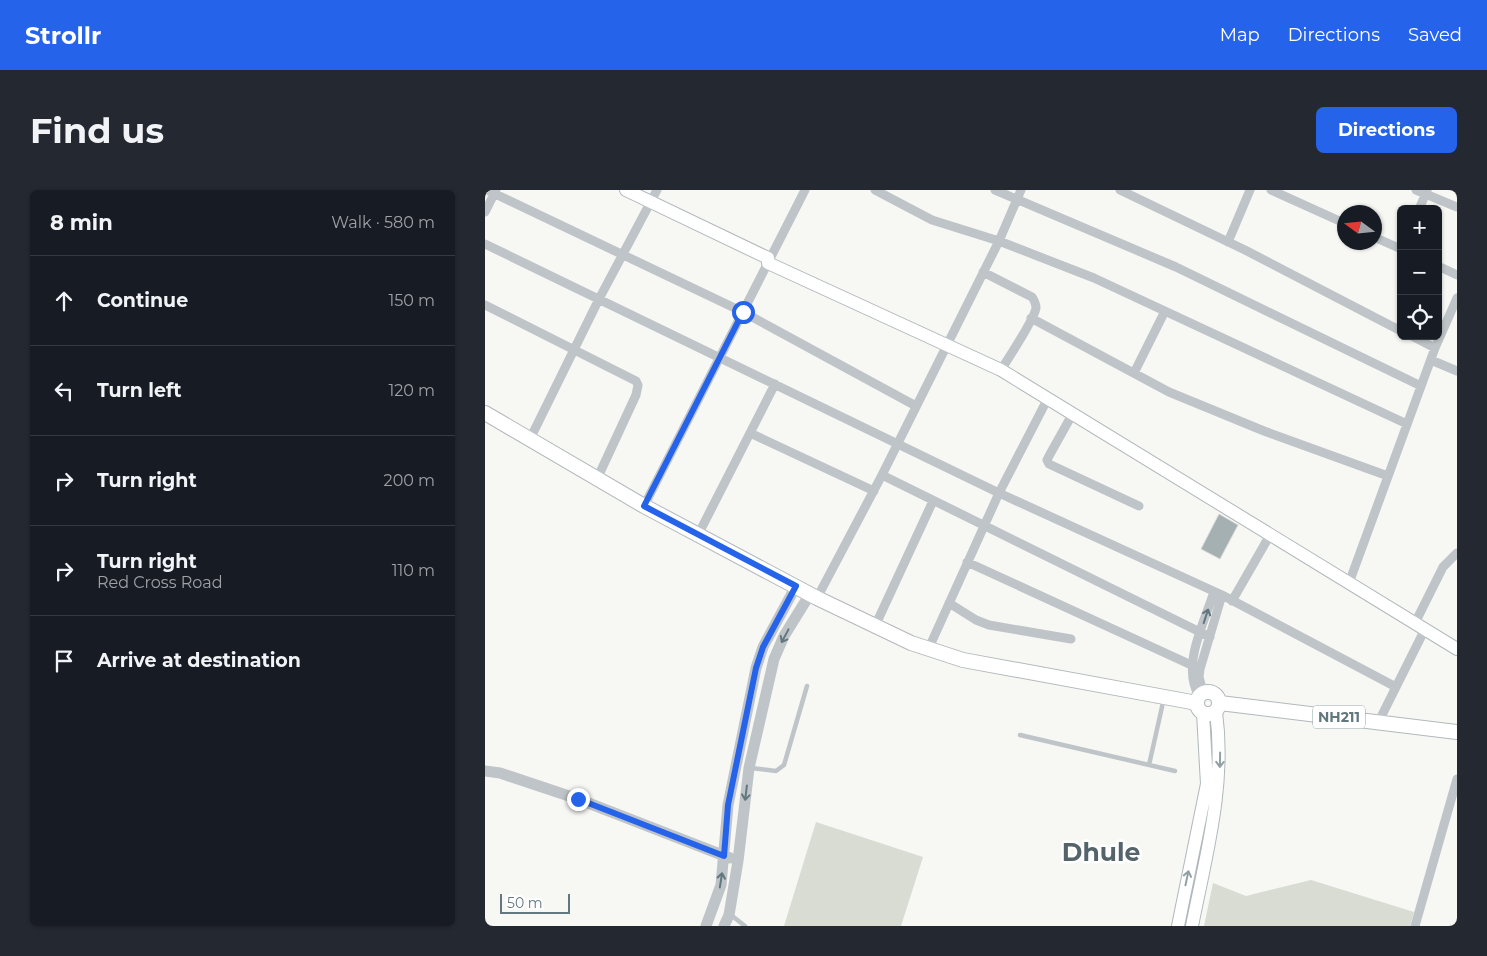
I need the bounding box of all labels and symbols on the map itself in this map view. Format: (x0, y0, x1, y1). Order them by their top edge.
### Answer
north arrow (1337, 205, 1382, 250)
route start (732, 301, 755, 324)
one-way arrow (1202, 609, 1211, 625)
one-way arrow (780, 628, 789, 643)
road number: NH211 (1313, 706, 1365, 728)
one-way arrow (1215, 752, 1225, 768)
one-way arrow (741, 785, 751, 801)
route end (567, 788, 590, 811)
district label: Dhule (1062, 837, 1140, 867)
one-way arrow (1183, 871, 1193, 887)
one-way arrow (716, 872, 726, 888)
scale bar (500, 891, 570, 914)

